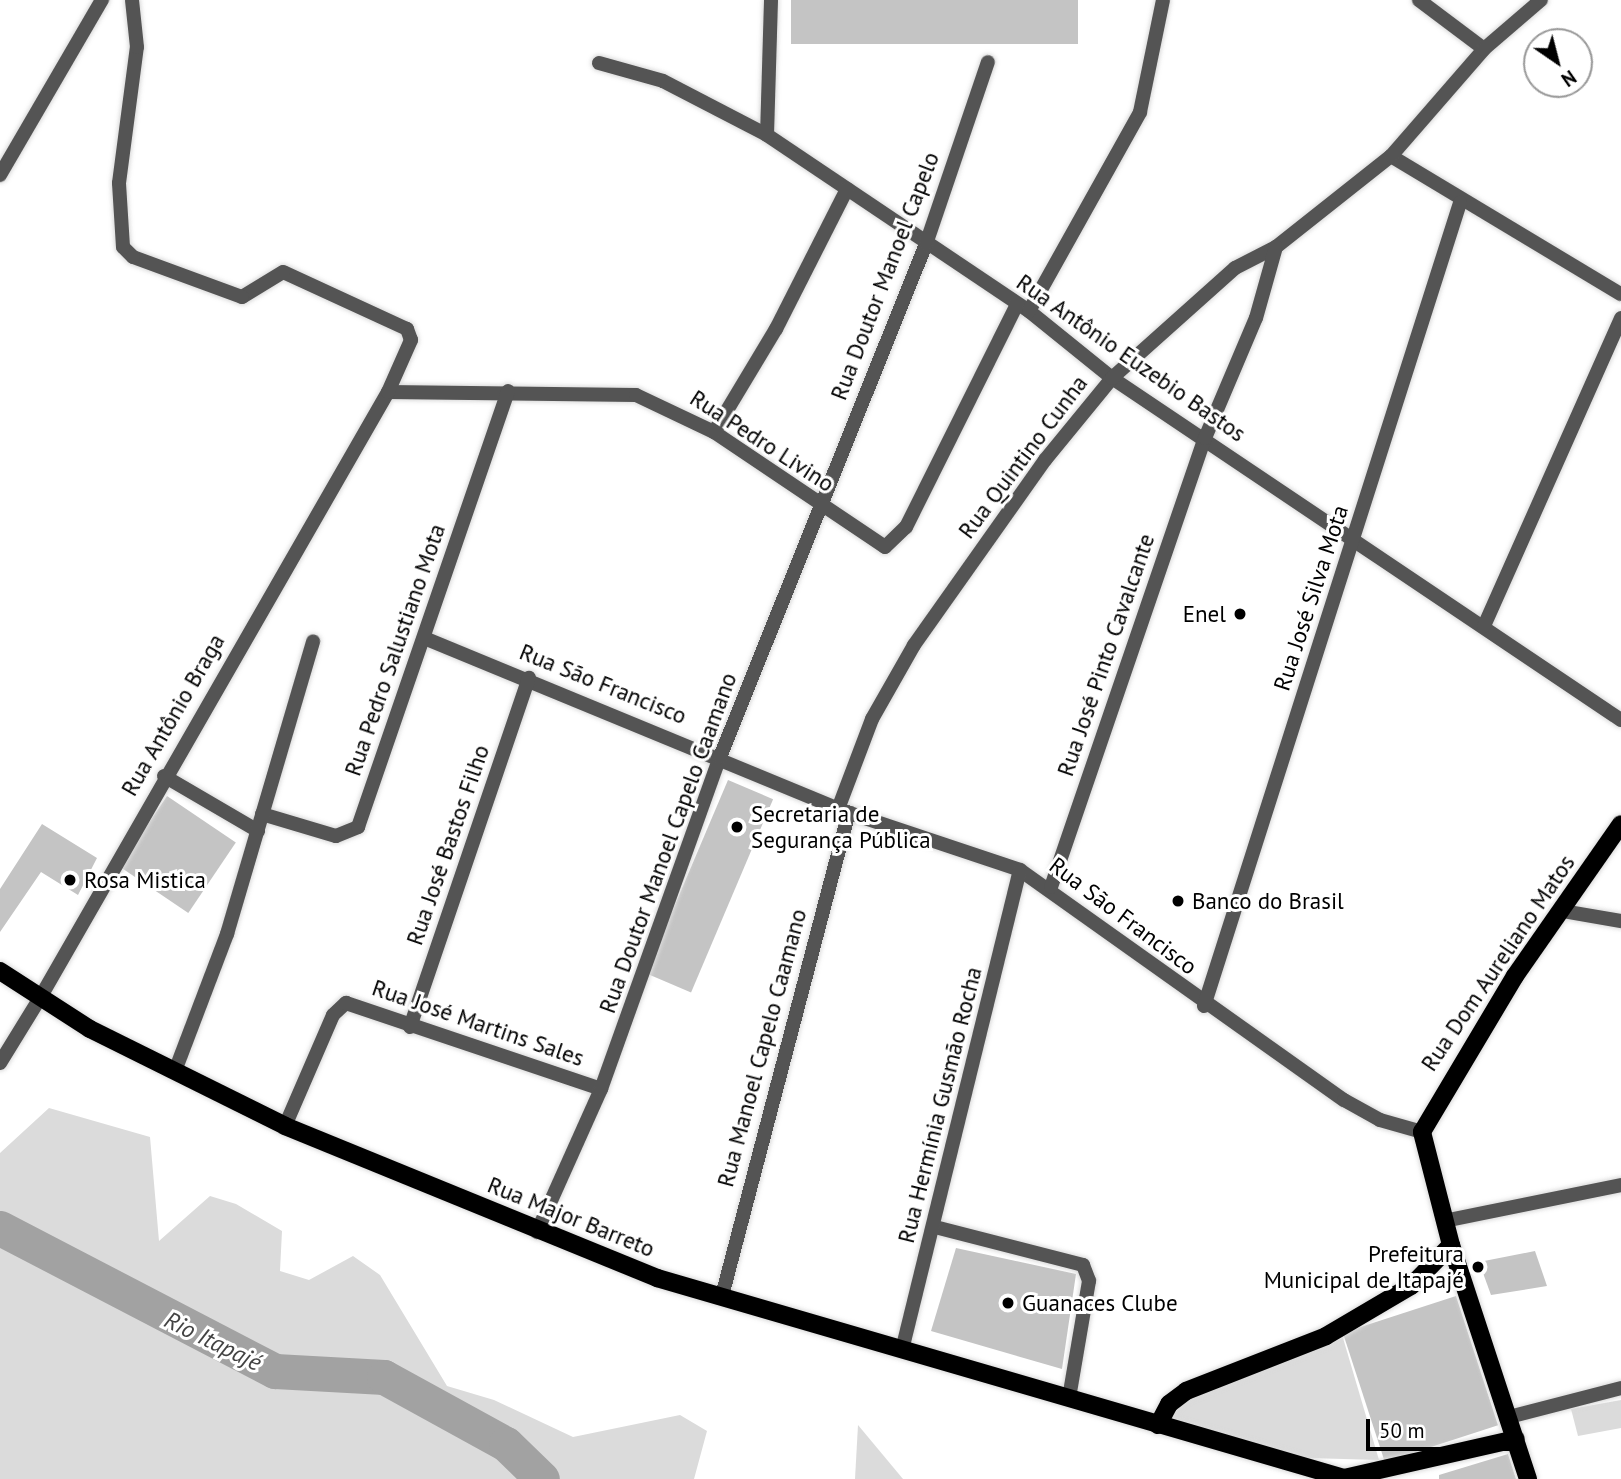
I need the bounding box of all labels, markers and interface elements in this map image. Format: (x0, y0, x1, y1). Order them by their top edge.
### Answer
north arrow (1523, 28, 1593, 98)
text: N (1557, 65, 1581, 92)
street label: Rua Doutor Manoel Capelo (825, 148, 945, 404)
street label: Rua Antônio Euzebio Bastos (1011, 268, 1251, 448)
street label: Rua Quintino Cunha (953, 370, 1093, 544)
street label: Rua Pedro Livino (685, 384, 839, 498)
street label: Rua José Silva Mota (1268, 502, 1354, 694)
street label: Rua Pedro Salustiano Mota (339, 521, 451, 779)
street label: Rua José Pinto Cavalcante (1052, 530, 1160, 780)
place label: Enel (1183, 600, 1226, 628)
marker: Enel (1232, 606, 1248, 622)
street label: Rua Antônio Braga (115, 629, 231, 801)
street label: Rua São Francisco (516, 638, 690, 730)
street label: Rua Doutor Manoel Capelo Caamano (593, 669, 743, 1017)
street label: Rua José Bastos Filho (401, 741, 495, 949)
place label: Secretaria de Segurança Pública (751, 800, 931, 854)
marker: Secretaria de Segurança Pública (729, 819, 745, 835)
street label: Rua Dom Aureliano Matos (1415, 849, 1581, 1077)
street label: Rua São Francisco (1044, 852, 1202, 980)
place label: Rosa Mistica (84, 866, 206, 894)
marker: Rosa Mistica (62, 872, 78, 888)
place label: Banco do Brasil (1192, 887, 1344, 915)
marker: Banco do Brasil (1170, 893, 1186, 909)
street label: Rua Manoel Capelo Caamano (712, 906, 812, 1190)
street label: Rua Hermínia Gusmão Rocha (892, 964, 988, 1246)
street label: Rua José Martins Sales (369, 974, 587, 1072)
street label: Rua Major Barreto (484, 1171, 658, 1263)
place label: Prefeitura Municipal de Itapajé (1264, 1240, 1464, 1294)
marker: Prefeitura Municipal de Itapajé (1470, 1259, 1486, 1275)
place label: Guanaces Clube (1022, 1289, 1178, 1317)
marker: Guanaces Clube (1000, 1295, 1016, 1311)
water label: Rio Itapajé (160, 1305, 266, 1377)
scale bar (1369, 1406, 1514, 1450)
text: 50 m (1379, 1417, 1425, 1444)

